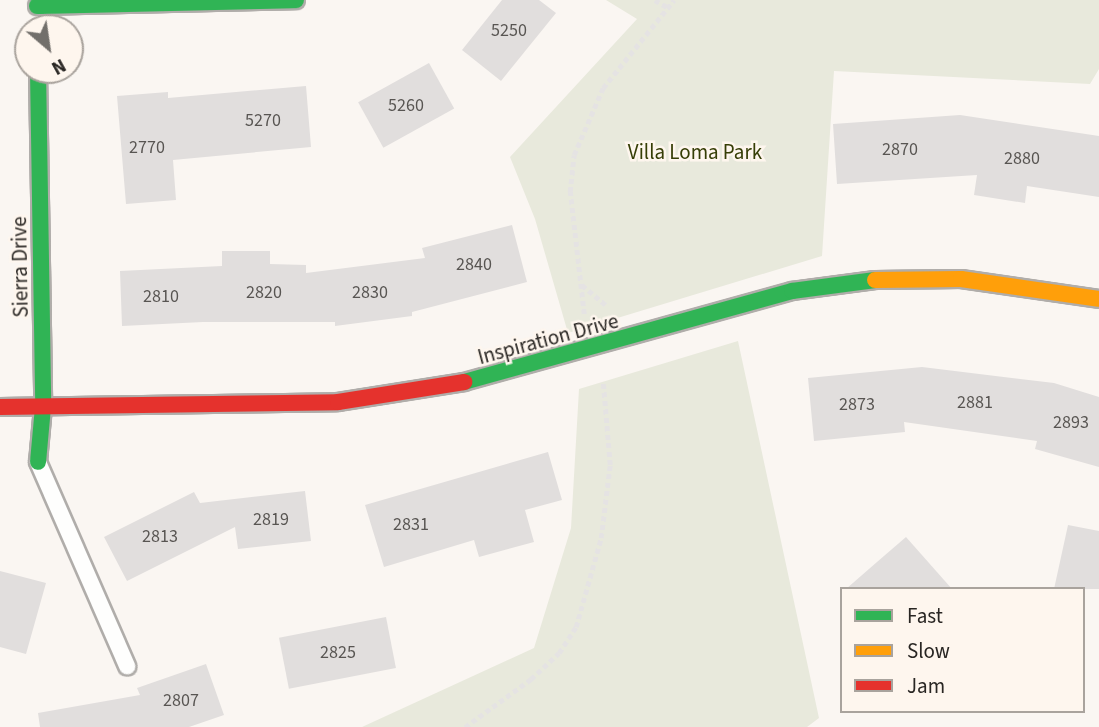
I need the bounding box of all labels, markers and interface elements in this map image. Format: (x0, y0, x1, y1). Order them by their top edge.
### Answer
north arrow (14, 14, 84, 84)
house number: 5250 (491, 20, 527, 42)
text: N (46, 51, 71, 81)
house number: 5260 (388, 95, 424, 117)
house number: 5270 (245, 110, 281, 132)
house number: 2770 (129, 137, 165, 159)
park label: Villa Loma Park (628, 139, 762, 165)
house number: 2870 (882, 139, 918, 161)
house number: 2880 (1004, 148, 1040, 170)
street label: Sierra Drive (7, 216, 33, 318)
house number: 2840 (456, 254, 492, 276)
house number: 2820 (246, 282, 282, 304)
house number: 2830 (352, 282, 388, 304)
house number: 2810 (143, 286, 179, 308)
street label: Inspiration Drive (475, 308, 621, 370)
house number: 2881 (957, 392, 993, 414)
house number: 2873 (839, 394, 875, 416)
house number: 2893 (1053, 412, 1089, 434)
house number: 2819 (253, 509, 289, 531)
house number: 2831 (393, 514, 429, 536)
house number: 2813 (142, 526, 178, 548)
legend (840, 587, 1085, 713)
text: Fast (907, 601, 943, 631)
text: Slow (907, 636, 950, 666)
house number: 2825 (320, 642, 356, 664)
text: Jam (907, 671, 945, 701)
house number: 2807 (163, 690, 199, 712)

